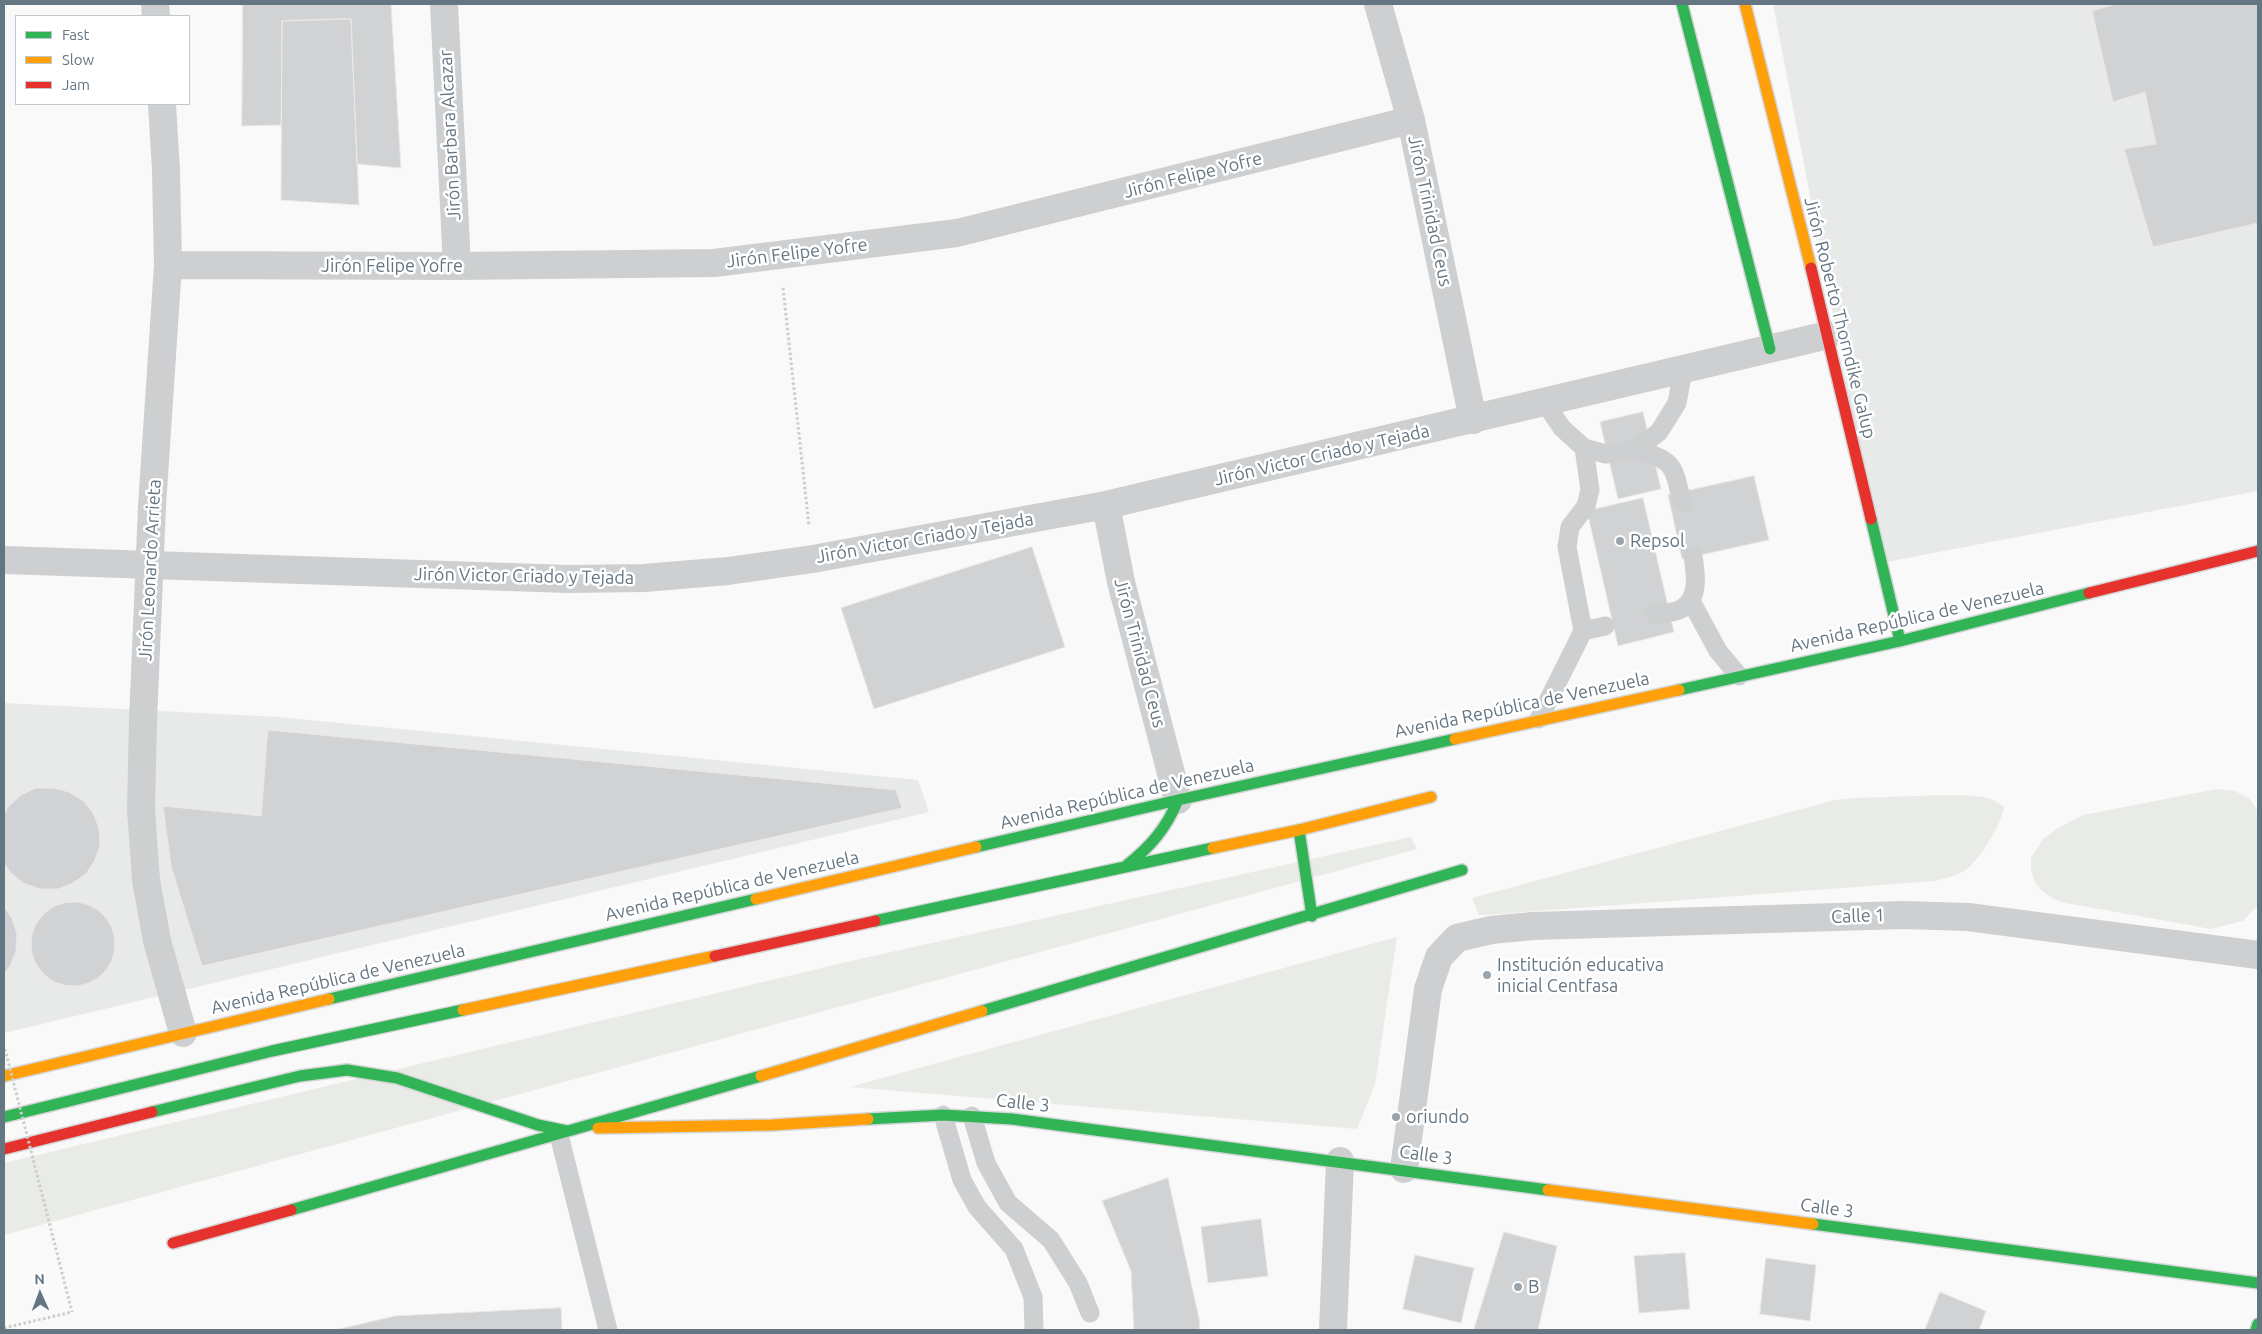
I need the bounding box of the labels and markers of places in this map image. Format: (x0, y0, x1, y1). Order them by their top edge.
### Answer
place label: Repsol (1630, 530, 1685, 552)
marker: Repsol (1614, 535, 1626, 547)
place label: Institución educativa inicial Centfasa (1497, 954, 1664, 996)
marker: Institución educativa inicial Centfasa (1481, 969, 1493, 981)
place label: oriundo (1406, 1106, 1469, 1128)
marker: oriundo (1390, 1111, 1402, 1123)
place label: B (1528, 1276, 1539, 1298)
marker: B (1512, 1281, 1524, 1293)

